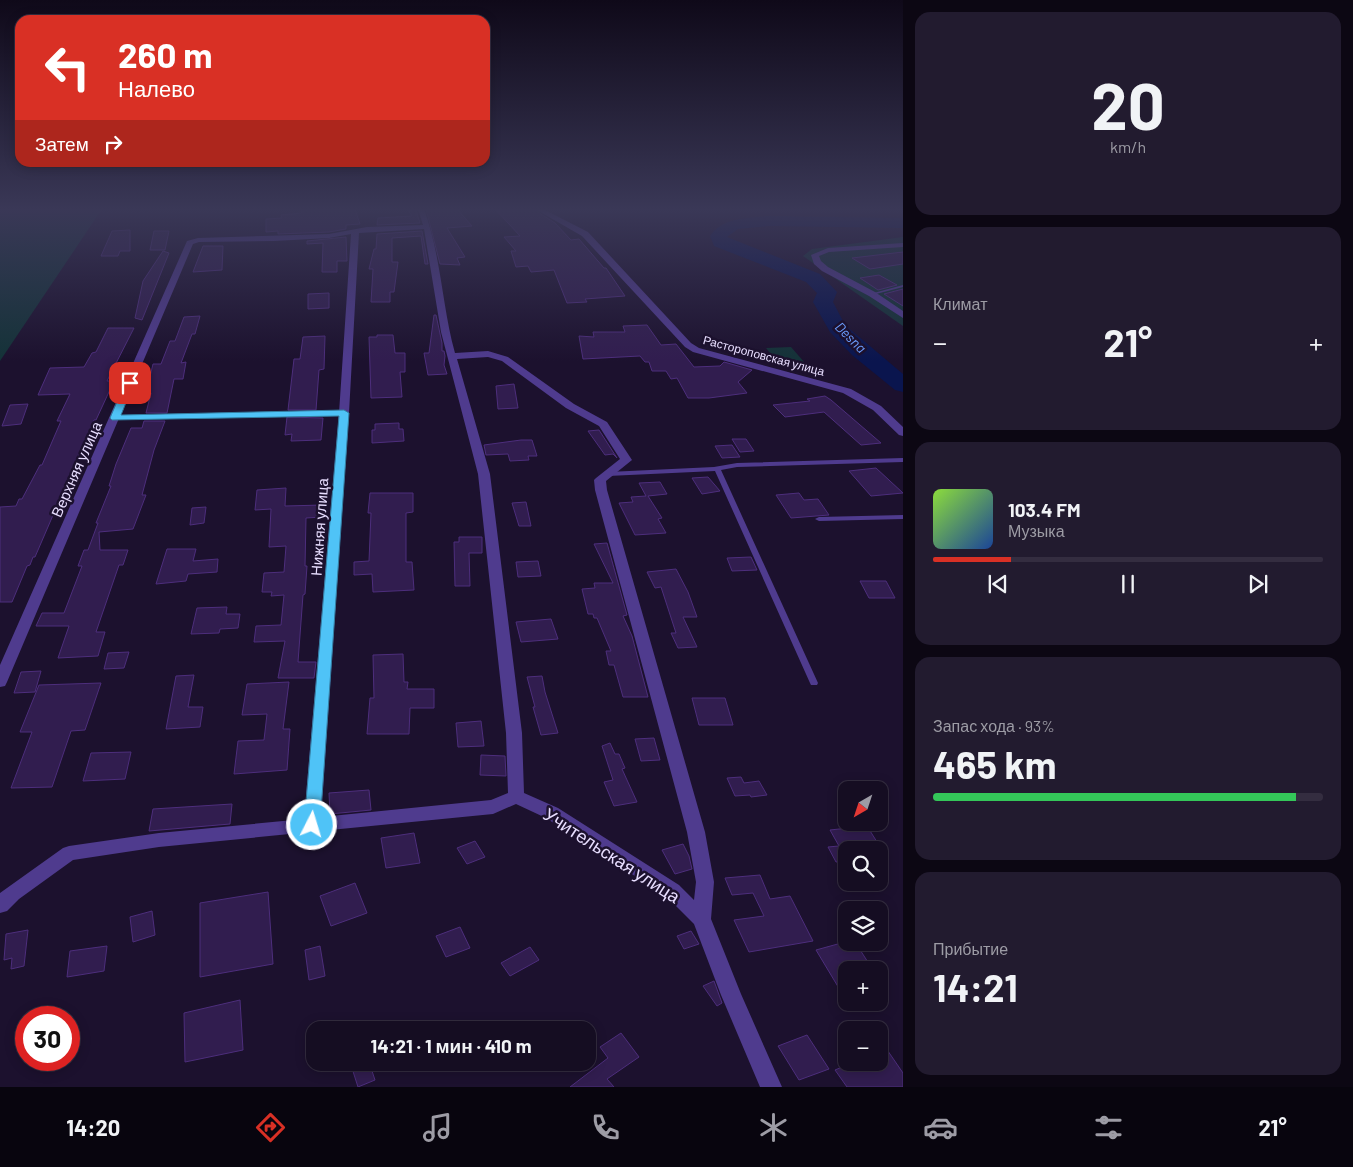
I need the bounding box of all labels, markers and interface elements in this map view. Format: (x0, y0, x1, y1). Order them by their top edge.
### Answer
text: 260 m (118, 33, 213, 75)
icon: left (35, 35, 100, 100)
text: 20 (1091, 65, 1165, 143)
text: Налево (118, 75, 195, 101)
icon: right (99, 130, 127, 158)
text: Затем (35, 132, 89, 155)
text: km/h (1110, 137, 1146, 156)
text: Климат (933, 294, 987, 313)
water label: Desna (832, 318, 870, 356)
text: 21° (1104, 319, 1152, 365)
text: − (933, 325, 947, 359)
text: + (1309, 325, 1323, 359)
street label: Растороповская улица (701, 332, 827, 379)
pin (109, 362, 151, 404)
icon: arrive (116, 369, 144, 397)
street label: Верхняя улица (47, 418, 105, 520)
street label: Нижняя улица (307, 477, 331, 577)
text: 103.4 FM (1008, 498, 1080, 521)
text: Музыка (1008, 521, 1065, 540)
icon: previous (984, 570, 1012, 598)
icon: pause (1114, 570, 1142, 598)
icon: next (1244, 570, 1272, 598)
text: Запас хода · 93% (933, 716, 1055, 735)
text: 465 km (933, 741, 1056, 787)
north arrow (838, 781, 888, 831)
map controls (838, 781, 888, 1071)
position arrow (285, 798, 337, 850)
street label: Учительская улица (540, 803, 685, 908)
button: search (838, 841, 888, 891)
button: layers (838, 901, 888, 951)
text: Прибытие (933, 939, 1008, 958)
button: + (838, 961, 888, 1011)
text: 14:21 (933, 964, 1018, 1010)
speed limit sign: 30 (15, 1006, 80, 1071)
button: − (838, 1021, 888, 1071)
text: 14:21 · 1 мин · 410 m (370, 1034, 532, 1057)
icon: directions (253, 1110, 288, 1145)
icon: music (420, 1110, 455, 1145)
icon: phone (588, 1110, 623, 1145)
icon: climate (756, 1110, 791, 1145)
icon: car (923, 1110, 958, 1145)
icon: filters (1091, 1110, 1126, 1145)
text: 14:20 (66, 1114, 120, 1140)
text: 21° (1258, 1114, 1287, 1140)

